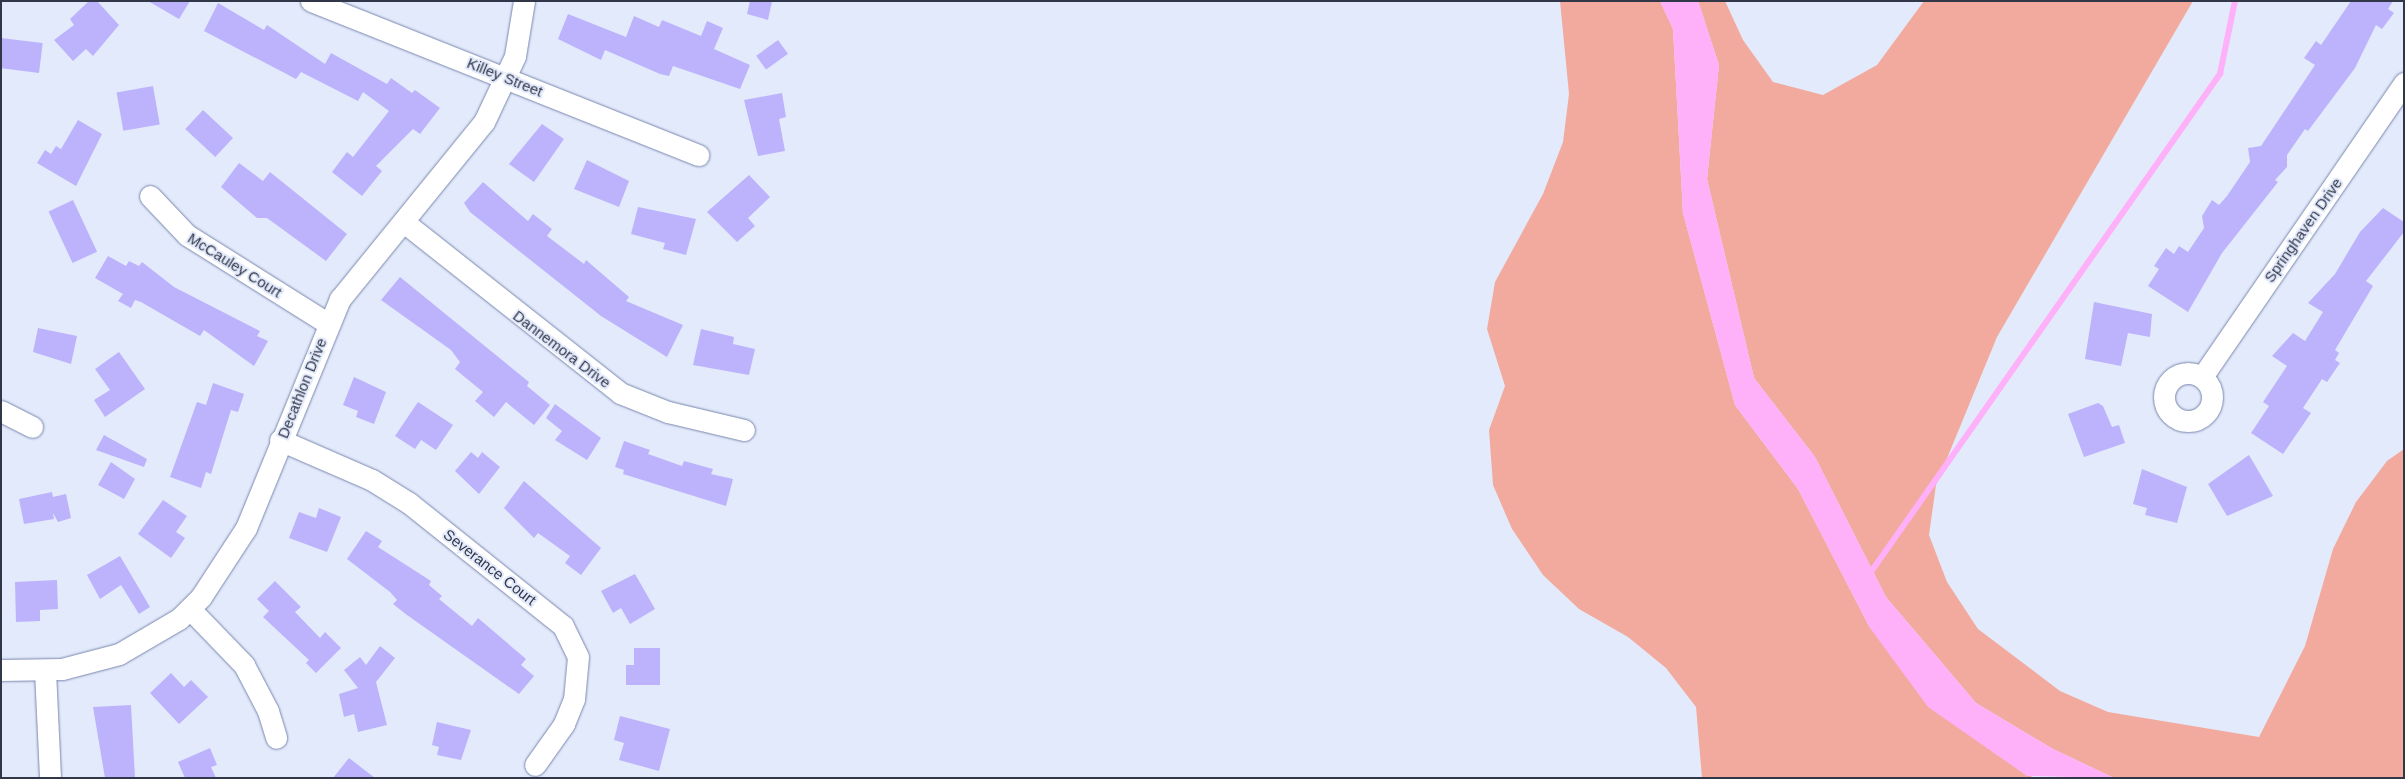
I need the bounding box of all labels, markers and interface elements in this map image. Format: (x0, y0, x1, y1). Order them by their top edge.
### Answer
street label: Killey Street (465, 54, 545, 100)
street label: Springhaven Drive (2260, 174, 2346, 286)
street label: McCauley Court (185, 229, 285, 301)
street label: Dannemora Drive (510, 306, 614, 392)
street label: Decathlon Drive (274, 335, 330, 441)
street label: Severance Court (440, 525, 540, 609)

